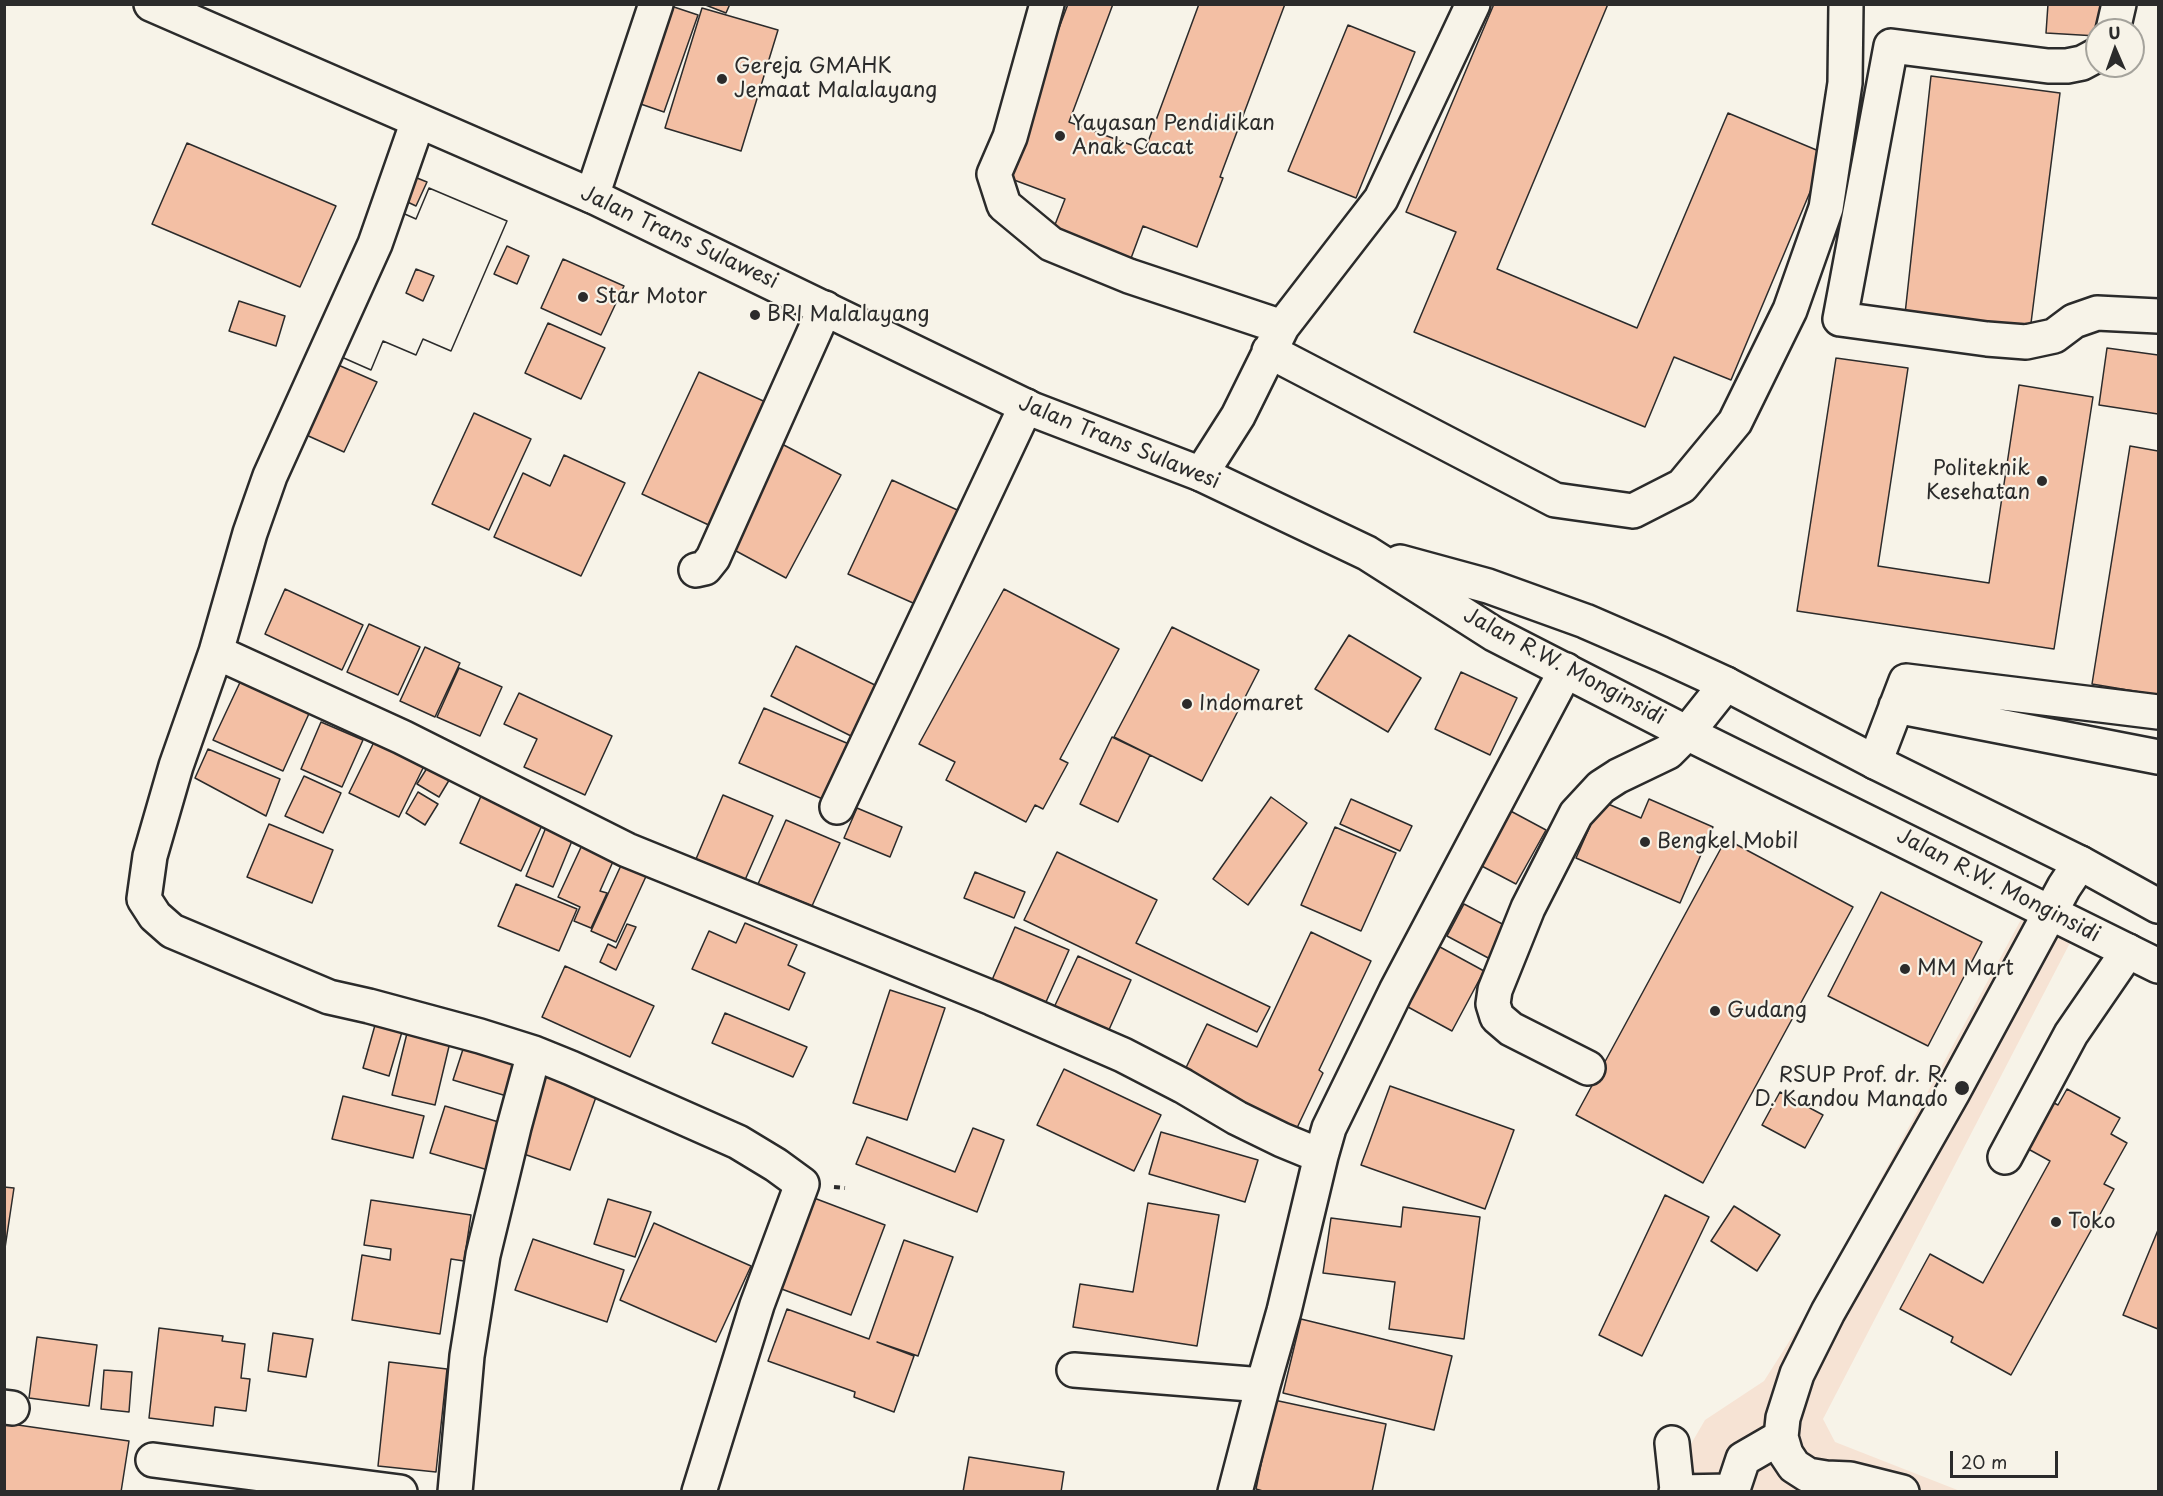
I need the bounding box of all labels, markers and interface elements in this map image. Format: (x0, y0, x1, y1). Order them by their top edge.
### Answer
north arrow (2085, 18, 2145, 78)
text: U (2108, 20, 2121, 44)
place label: Gereja GMAHK Jemaat Malalayang (734, 54, 937, 104)
marker: Gereja GMAHK Jemaat Malalayang (715, 72, 729, 86)
place label: Yayasan Pendidikan Anak Cacat (1072, 111, 1275, 161)
marker: Yayasan Pendidikan Anak Cacat (1053, 129, 1067, 143)
street label: Jalan Trans Sulawesi (576, 181, 782, 295)
place label: Star Motor (595, 284, 707, 310)
marker: Star Motor (576, 290, 590, 304)
place label: BRI Malalayang (767, 302, 930, 328)
marker: BRI Malalayang (748, 308, 762, 322)
street label: Jalan Trans Sulawesi (1015, 391, 1223, 495)
place label: Politeknik Kesehatan (1926, 456, 2030, 506)
marker: Politeknik Kesehatan (2035, 474, 2049, 488)
street label: Jalan R.W. Monginsidi (1459, 603, 1669, 731)
place label: Indomaret (1199, 691, 1303, 717)
marker: Indomaret (1180, 697, 1194, 711)
street label: Jalan R.W. Monginsidi (1892, 824, 2104, 948)
place label: Bengkel Mobil (1657, 829, 1798, 855)
marker: Bengkel Mobil (1638, 835, 1652, 849)
place label: MM Mart (1917, 956, 2014, 982)
marker: MM Mart (1898, 962, 1912, 976)
place label: Gudang (1727, 998, 1807, 1024)
marker: Gudang (1708, 1004, 1722, 1018)
place label: RSUP Prof. dr. R. D. Kandou Manado (1754, 1063, 1948, 1113)
marker: RSUP Prof. dr. R. D. Kandou Manado (1953, 1079, 1971, 1097)
place label: Toko (2068, 1209, 2116, 1235)
marker: Toko (2049, 1215, 2063, 1229)
scale bar (1953, 1439, 2061, 1477)
text: 20 m (1961, 1448, 2007, 1475)

